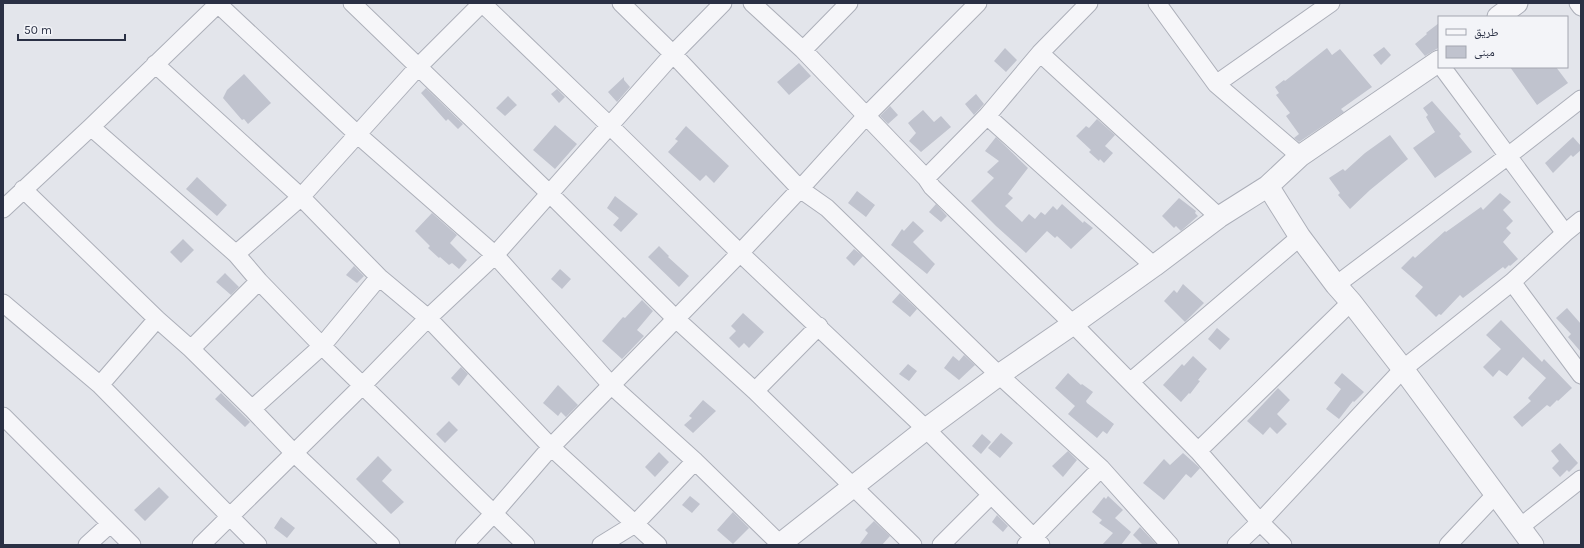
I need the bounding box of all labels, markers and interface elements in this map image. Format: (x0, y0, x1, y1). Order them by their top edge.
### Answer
scale bar (18, 16, 125, 42)
legend (1438, 16, 1568, 68)
text: 50 m (24, 23, 52, 37)
text: طريق (1474, 25, 1499, 39)
text: مبنى (1474, 45, 1495, 59)

